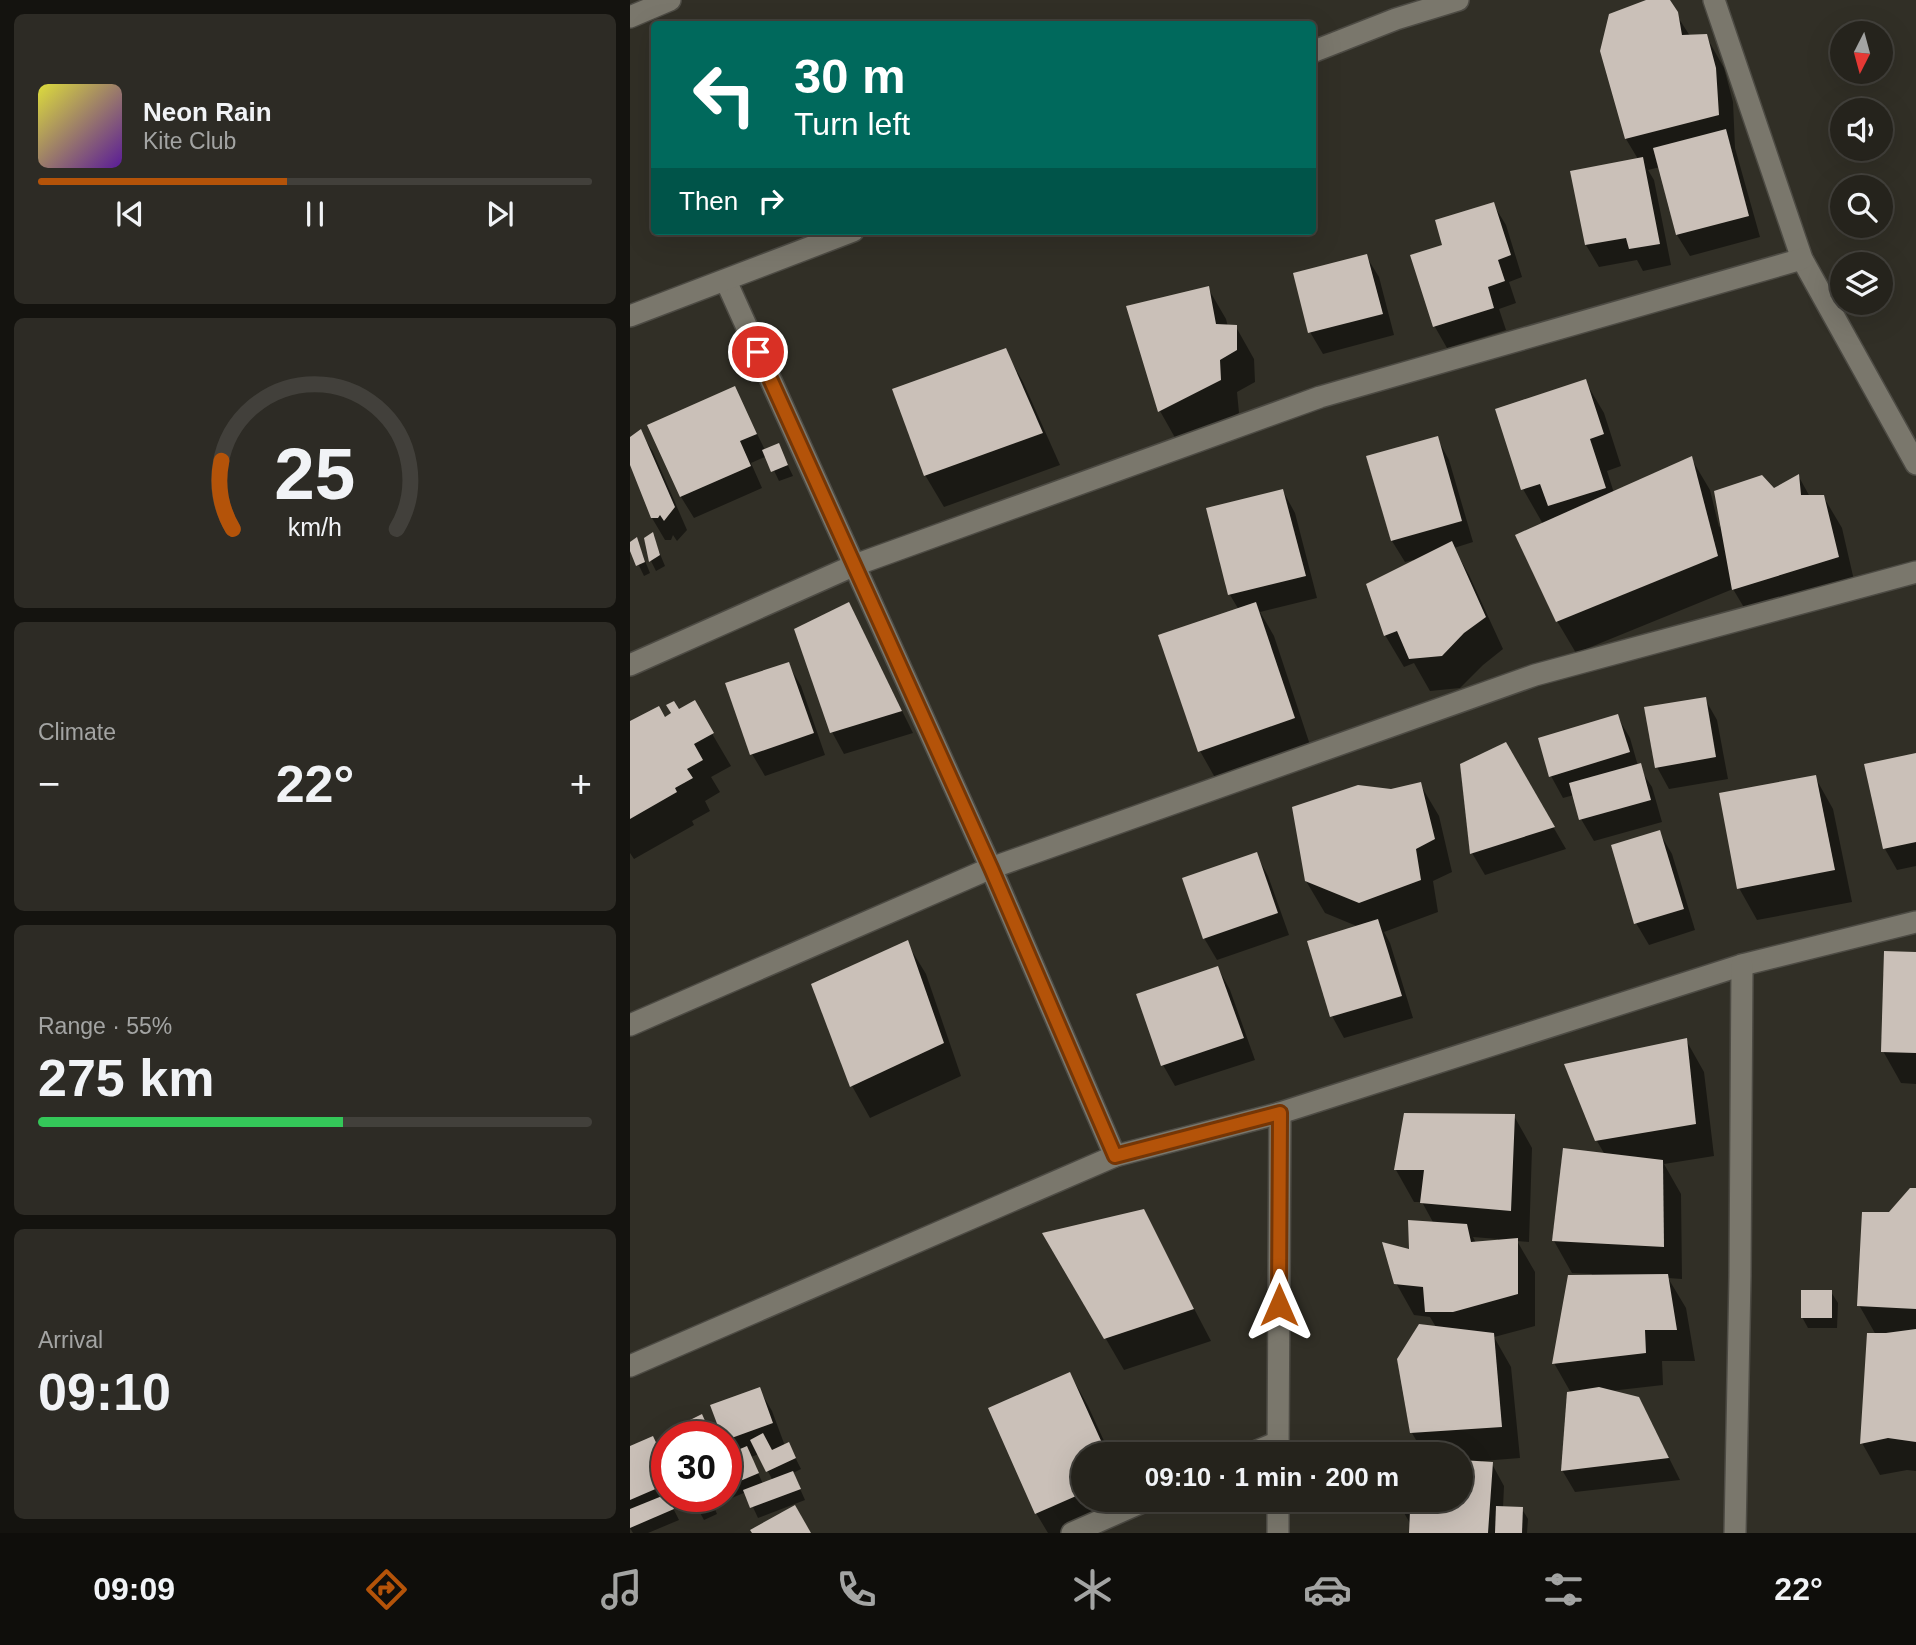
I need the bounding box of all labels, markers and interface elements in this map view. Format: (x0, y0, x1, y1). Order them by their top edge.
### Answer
north arrow (1830, 21, 1894, 84)
map controls (1830, 21, 1893, 315)
icon: left (679, 49, 770, 140)
text: 30 m (794, 49, 906, 103)
text: Neon Rain (143, 97, 272, 127)
button: sound (1830, 98, 1893, 161)
text: Turn left (794, 106, 910, 142)
text: Kite Club (143, 128, 236, 154)
button: search (1830, 175, 1893, 238)
icon: right (752, 182, 790, 220)
text: Then (679, 186, 738, 216)
icon: previous (111, 195, 149, 233)
icon: pause (296, 195, 334, 233)
icon: next (481, 195, 519, 233)
button: layers (1830, 252, 1893, 315)
pin (728, 322, 788, 382)
icon: arrive (739, 333, 777, 371)
text: 25 (275, 433, 355, 514)
text: km/h (288, 512, 342, 540)
text: Climate (38, 719, 116, 745)
text: 22° (276, 755, 354, 813)
text: − (38, 763, 60, 805)
text: + (570, 763, 592, 805)
text: Range · 55% (38, 1013, 172, 1039)
text: 275 km (38, 1049, 214, 1107)
position arrow (1242, 1268, 1316, 1342)
text: Arrival (38, 1327, 103, 1353)
text: 09:10 (38, 1363, 171, 1421)
speed limit sign: 30 (651, 1421, 742, 1512)
text: 09:10 · 1 min · 200 m (1145, 1462, 1399, 1492)
icon: directions (362, 1565, 411, 1614)
icon: music (597, 1565, 646, 1614)
icon: phone (832, 1565, 881, 1614)
icon: climate (1068, 1565, 1117, 1614)
icon: car (1303, 1565, 1352, 1614)
icon: filters (1539, 1565, 1588, 1614)
text: 09:09 (93, 1571, 175, 1607)
text: 22° (1774, 1571, 1823, 1607)

